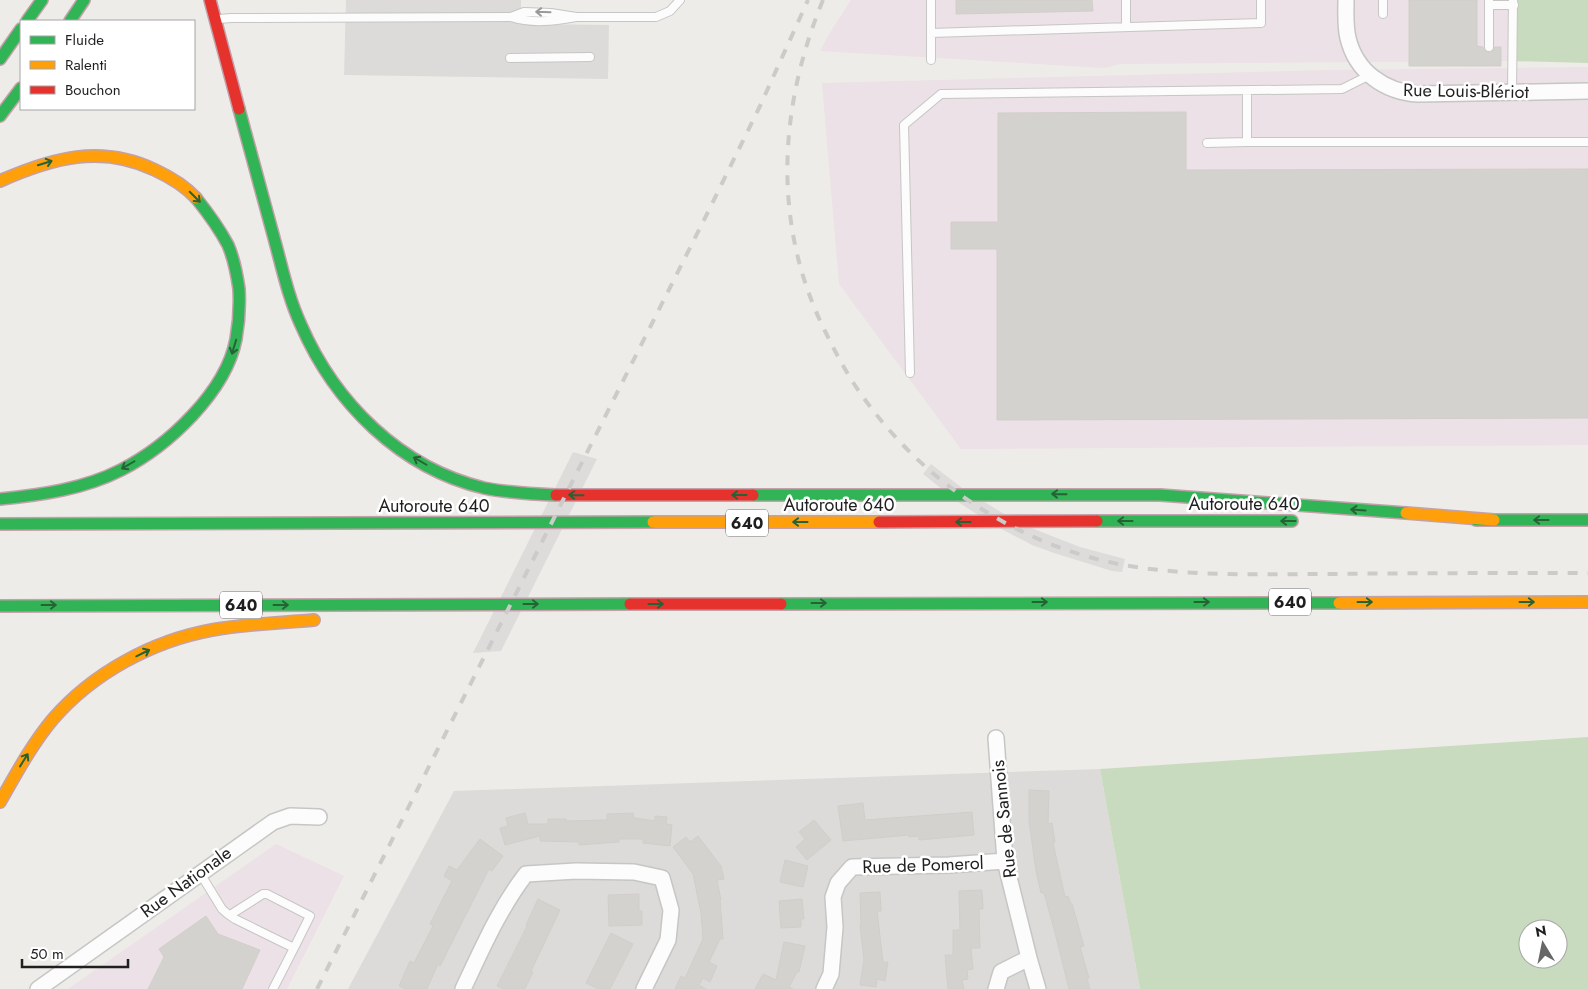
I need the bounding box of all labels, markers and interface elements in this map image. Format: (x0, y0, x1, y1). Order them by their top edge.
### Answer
one-way arrow (536, 8, 552, 17)
legend (20, 20, 195, 110)
text: Fluide (65, 29, 104, 51)
text: Ralenti (65, 54, 107, 76)
street label: Rue Louis-Blériot (1403, 77, 1530, 105)
text: Bouchon (65, 79, 121, 101)
one-way arrow (37, 158, 53, 168)
one-way arrow (189, 191, 201, 203)
one-way arrow (228, 338, 238, 354)
one-way arrow (412, 456, 427, 466)
one-way arrow (121, 461, 136, 470)
one-way arrow (1051, 489, 1067, 499)
one-way arrow (569, 490, 585, 500)
one-way arrow (731, 490, 748, 500)
street label: Autoroute 640 (1189, 491, 1300, 517)
street label: Autoroute 640 (784, 492, 895, 518)
street label: Autoroute 640 (379, 493, 490, 519)
one-way arrow (1350, 506, 1366, 515)
road number: 640 (726, 509, 768, 536)
one-way arrow (1533, 515, 1550, 525)
one-way arrow (1117, 516, 1134, 526)
one-way arrow (1280, 516, 1296, 526)
one-way arrow (955, 517, 971, 527)
one-way arrow (792, 518, 808, 527)
road number: 640 (1269, 588, 1311, 616)
road number: 640 (220, 592, 262, 618)
one-way arrow (1032, 597, 1048, 607)
one-way arrow (1194, 597, 1210, 607)
one-way arrow (1356, 597, 1373, 607)
one-way arrow (1519, 597, 1535, 607)
one-way arrow (810, 598, 826, 608)
one-way arrow (522, 599, 538, 609)
one-way arrow (648, 599, 664, 609)
one-way arrow (40, 600, 56, 610)
one-way arrow (272, 600, 289, 610)
one-way arrow (135, 648, 150, 657)
one-way arrow (20, 753, 30, 767)
street label: Rue de Sannois (985, 759, 1023, 879)
street label: Rue Nationale (135, 840, 237, 924)
street label: Rue de Pomerol (862, 850, 984, 880)
north arrow (1518, 919, 1568, 969)
text: N (1534, 920, 1548, 942)
scale bar (22, 936, 129, 968)
text: 50 m (30, 943, 64, 965)

